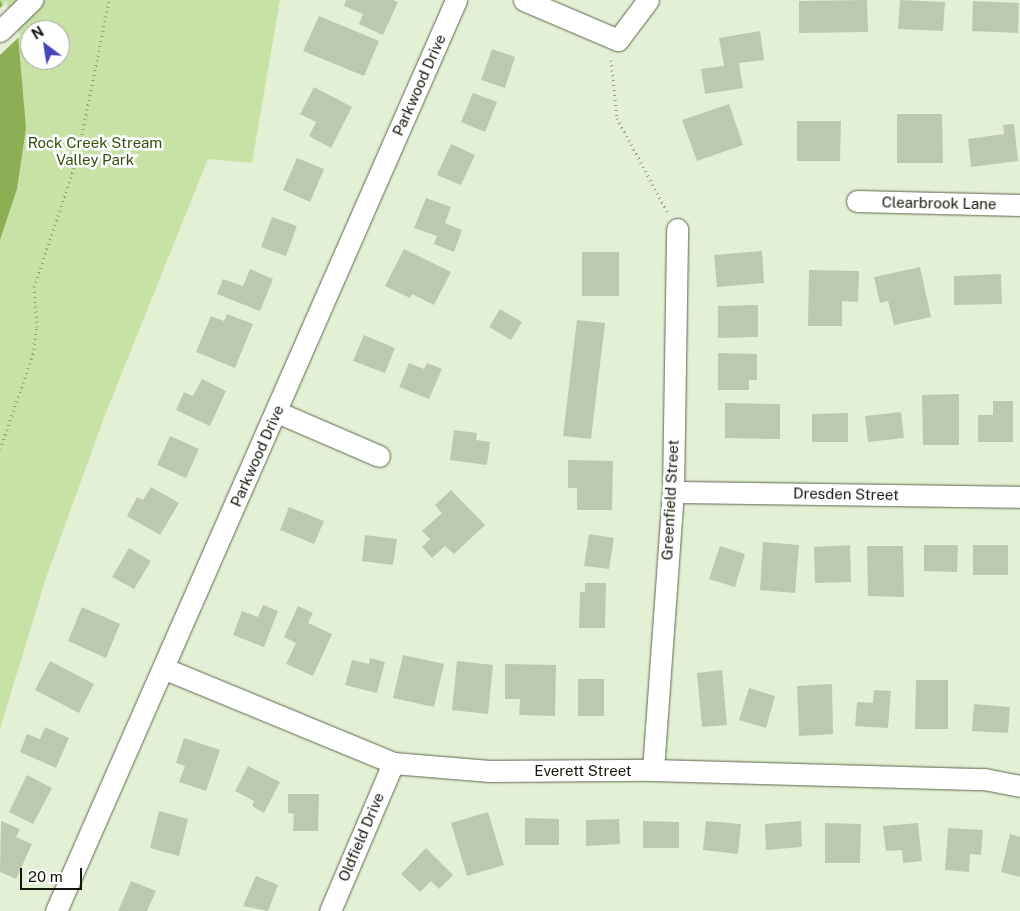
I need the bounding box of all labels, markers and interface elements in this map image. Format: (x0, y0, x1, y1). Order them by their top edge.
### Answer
north arrow (20, 20, 70, 70)
text: N (29, 23, 47, 43)
street label: Parkwood Drive (389, 31, 449, 139)
park label: Rock Creek Stream Valley Park (28, 133, 162, 168)
street label: Clearbrook Lane (882, 193, 996, 213)
street label: Parkwood Drive (227, 402, 287, 510)
street label: Greenfield Street (658, 439, 682, 561)
street label: Dresden Street (793, 484, 899, 504)
street label: Everett Street (534, 762, 632, 780)
street label: Oldfield Drive (334, 790, 388, 884)
scale bar (22, 858, 85, 890)
text: 20 m (28, 868, 63, 885)

